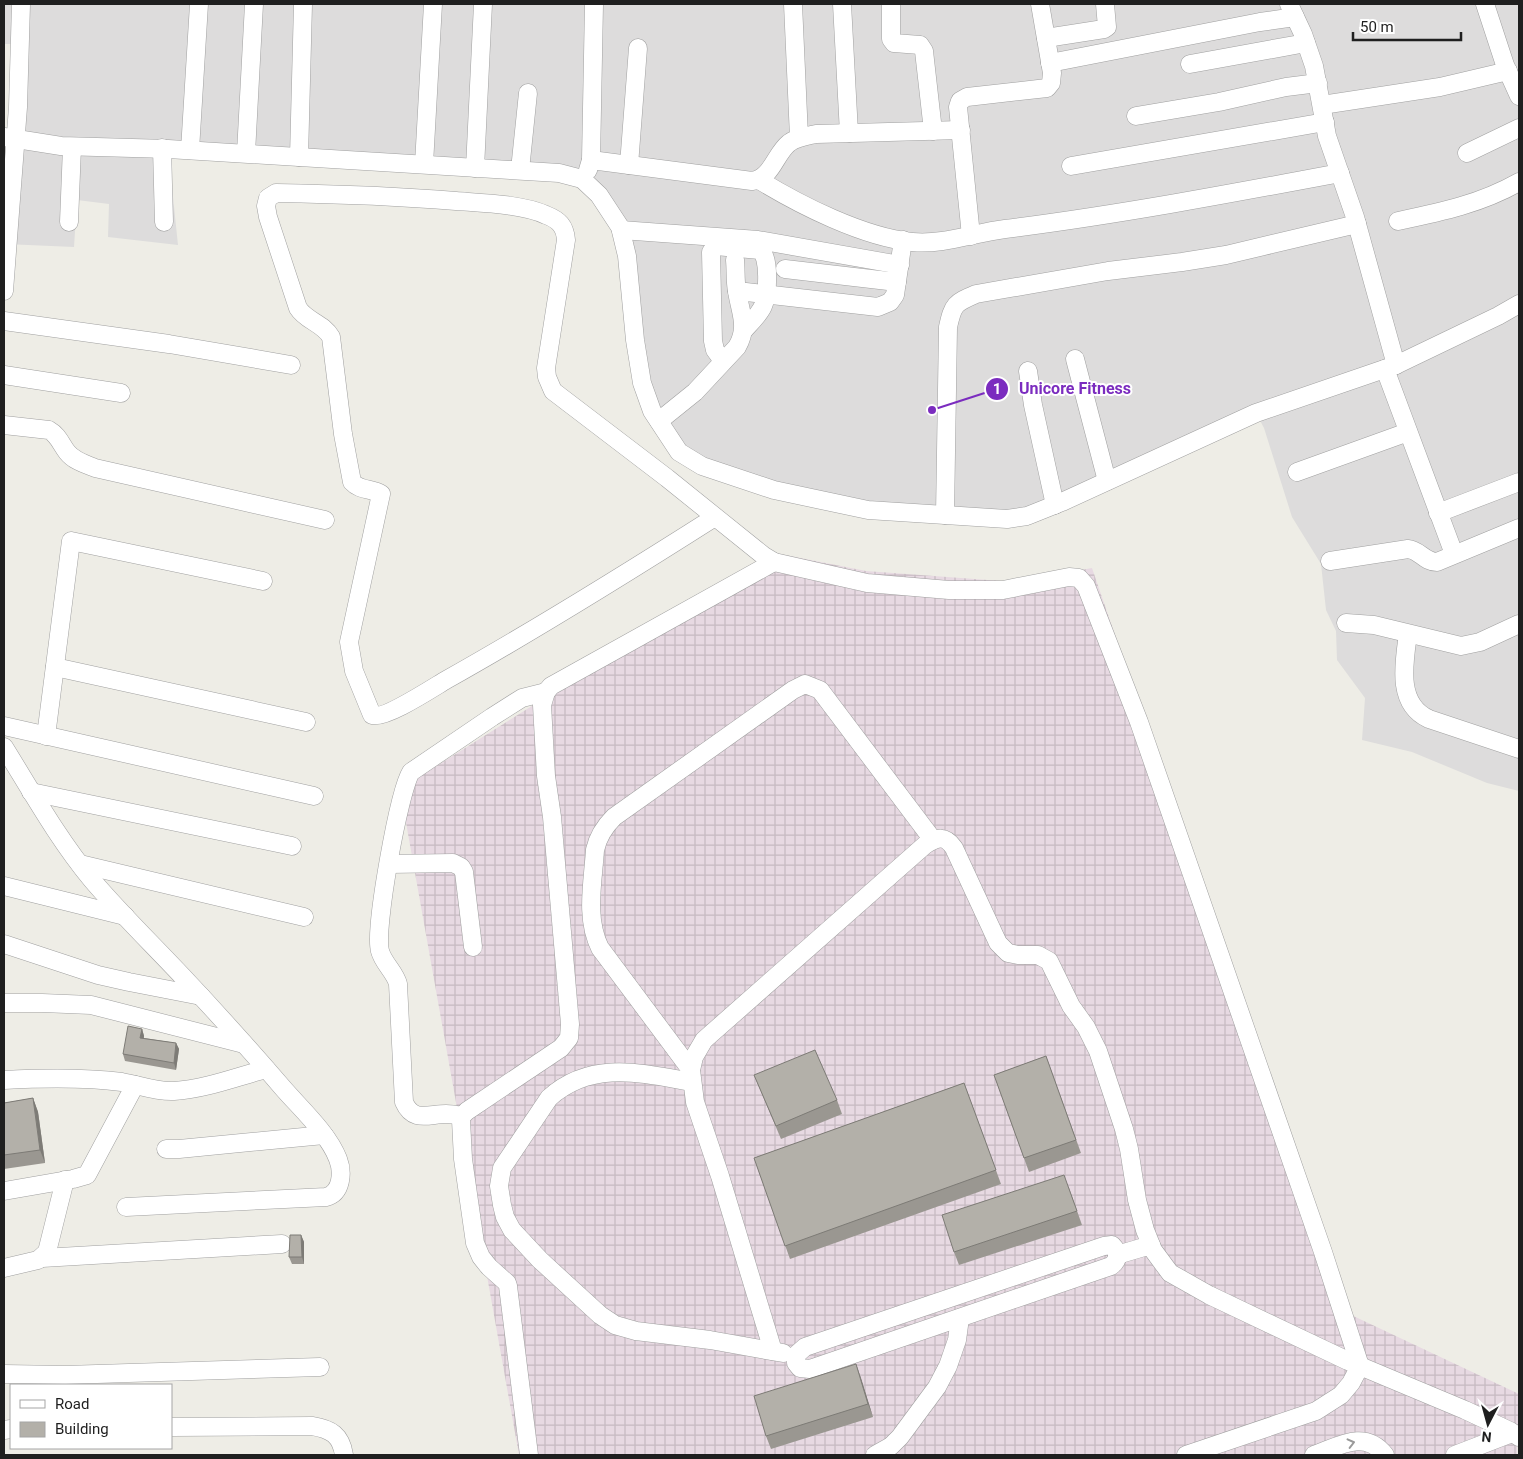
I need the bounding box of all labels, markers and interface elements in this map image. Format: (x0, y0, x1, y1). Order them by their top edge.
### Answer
scale bar (1353, 10, 1460, 42)
text: 50 m (1360, 18, 1394, 36)
callout: Unicore Fitness (984, 373, 1141, 404)
text: Unicore Fitness (1019, 379, 1131, 398)
text: 1 (993, 380, 1001, 398)
legend (10, 1384, 172, 1449)
text: Road (55, 1395, 89, 1413)
north arrow (1463, 1399, 1513, 1449)
text: Building (55, 1420, 109, 1438)
text: N (1481, 1428, 1492, 1445)
one-way arrow (1347, 1438, 1356, 1449)

